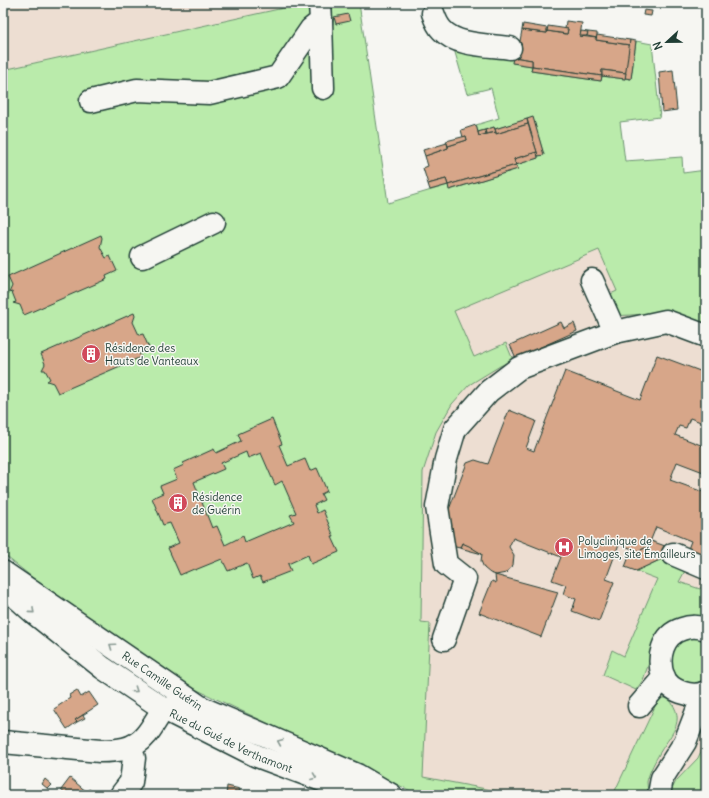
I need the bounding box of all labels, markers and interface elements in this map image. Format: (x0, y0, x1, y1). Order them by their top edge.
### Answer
north arrow (647, 22, 687, 62)
text: N (650, 40, 666, 52)
place label: Résidence des Hauts de Vanteaux (105, 341, 199, 368)
building icon: Résidence des Hauts de Vanteaux (80, 343, 102, 365)
place label: Résidence de Guérin (192, 490, 242, 517)
building icon: Résidence de Guérin (167, 492, 189, 514)
place label: Polyclinique de Limoges, site Émailleurs (578, 534, 695, 561)
hospital icon: Polyclinique de Limoges, site Émailleurs (553, 536, 575, 558)
one-way arrow (27, 606, 35, 613)
one-way arrow (109, 643, 116, 651)
street label: Rue Camille Guérin (119, 648, 205, 713)
one-way arrow (131, 685, 138, 693)
street label: Rue du Gué de Verthamont (167, 706, 295, 776)
one-way arrow (276, 739, 283, 747)
one-way arrow (311, 773, 318, 781)

